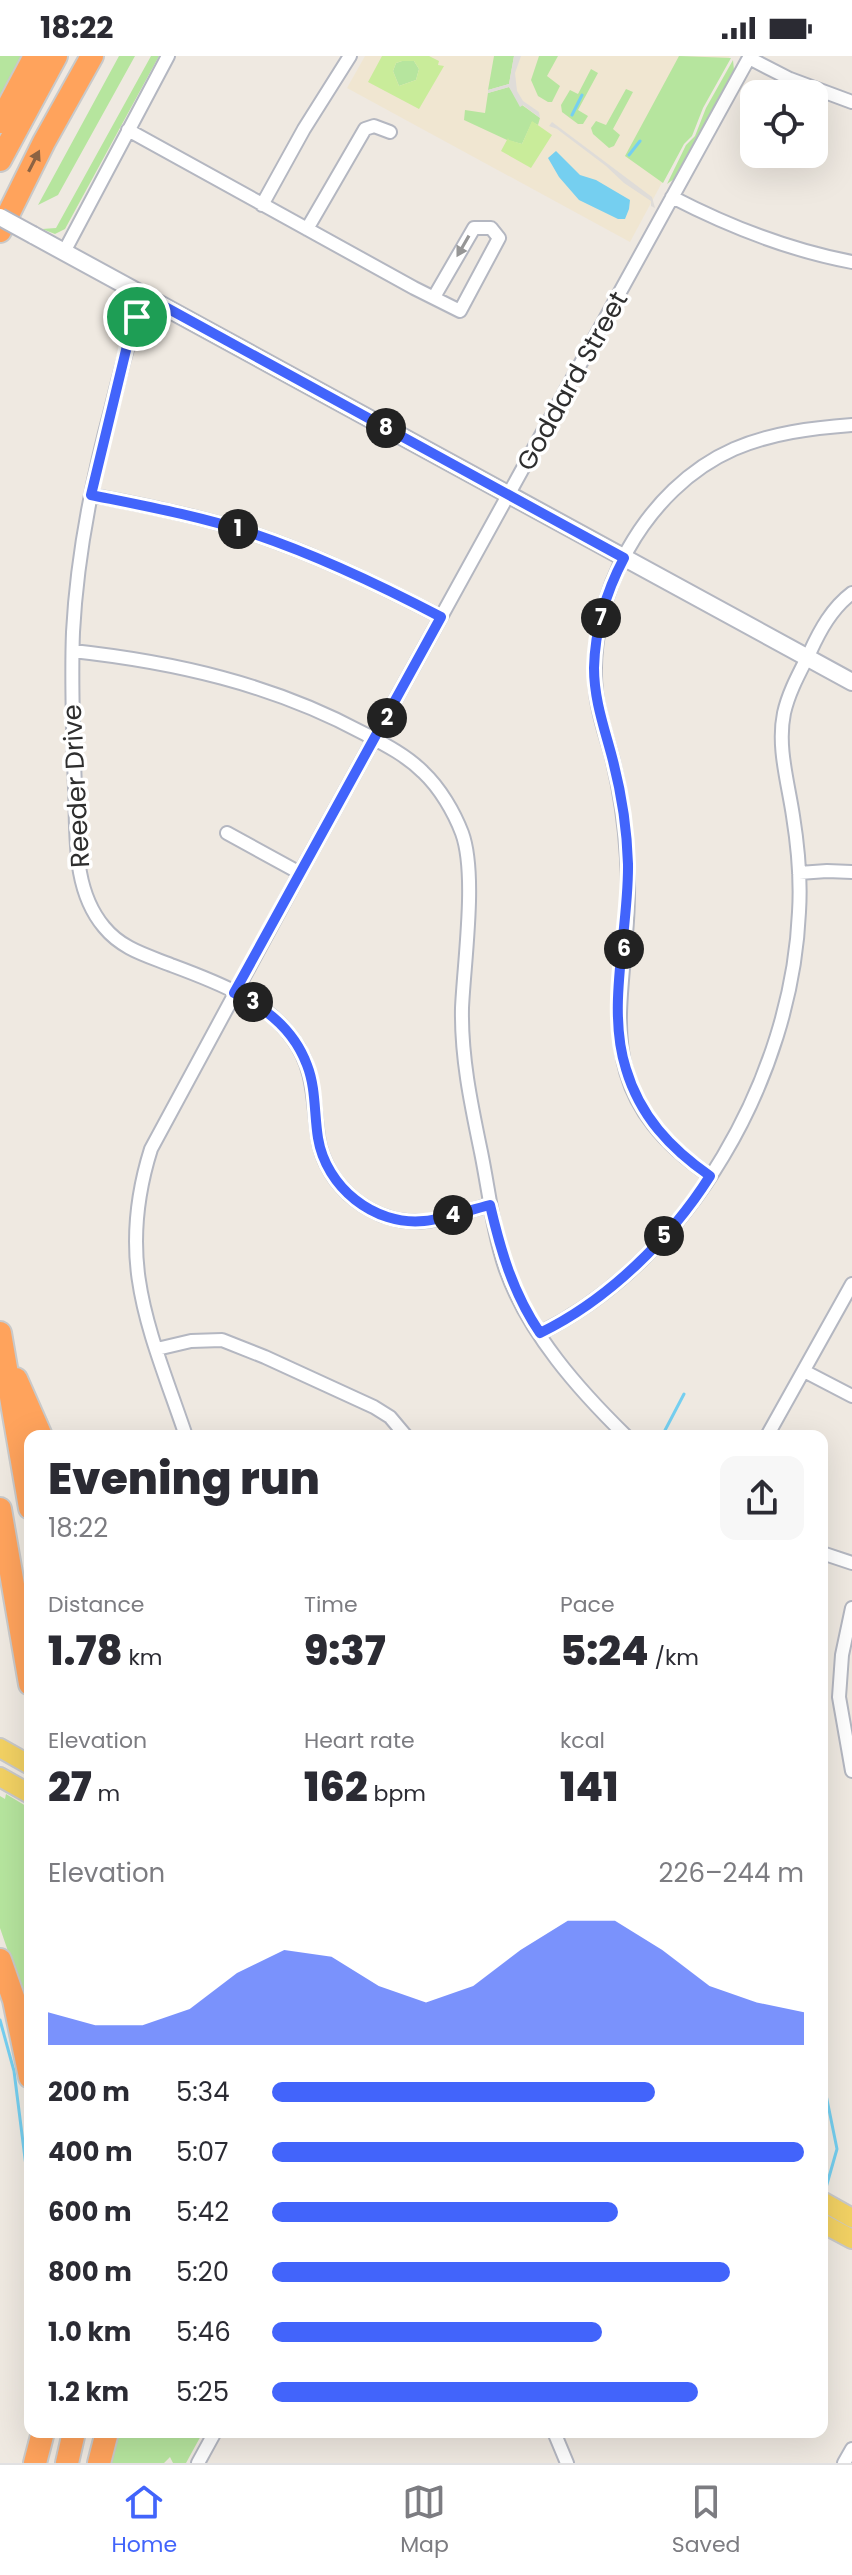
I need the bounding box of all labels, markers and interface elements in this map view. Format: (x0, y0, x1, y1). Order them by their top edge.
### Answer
text: 18:22 (40, 6, 114, 49)
map controls (740, 80, 828, 168)
button: locate (740, 80, 828, 168)
one-way arrow (28, 149, 41, 172)
one-way arrow (456, 235, 470, 257)
pin (103, 283, 171, 351)
street label: Goddard Street (508, 285, 636, 477)
icon: arrive (115, 295, 159, 339)
pin: 8 (366, 408, 406, 448)
text: 8 (379, 412, 393, 443)
pin: 1 (218, 509, 258, 549)
text: 1 (234, 513, 242, 544)
pin: 7 (581, 598, 621, 638)
text: 7 (595, 602, 607, 633)
pin: 2 (367, 698, 407, 738)
text: 2 (381, 702, 393, 733)
street label: Reeder Drive (54, 703, 98, 869)
pin: 6 (604, 929, 644, 969)
text: 6 (617, 933, 631, 964)
pin: 3 (233, 982, 273, 1022)
text: 3 (246, 986, 260, 1017)
pin: 4 (433, 1195, 473, 1235)
text: 4 (446, 1199, 460, 1230)
pin: 5 (644, 1216, 684, 1256)
text: 5 (657, 1220, 671, 1251)
text: Evening run (48, 1448, 320, 1509)
button: share (720, 1456, 804, 1540)
text: 18:22 (48, 1510, 108, 1546)
text: Distance (48, 1589, 144, 1620)
text: Time (304, 1589, 358, 1620)
text: Pace (560, 1589, 615, 1620)
text: 1.78 (48, 1623, 123, 1679)
text: 9:37 (304, 1623, 386, 1679)
text: 5:24 (560, 1623, 649, 1679)
text: km (123, 1642, 162, 1673)
text: /km (649, 1642, 699, 1673)
text: Elevation (48, 1725, 147, 1756)
text: Heart rate (304, 1725, 415, 1756)
text: kcal (560, 1725, 605, 1756)
text: 27 (48, 1759, 92, 1815)
text: 162 (304, 1759, 368, 1815)
text: 141 (560, 1759, 619, 1815)
text: m (92, 1778, 120, 1809)
text: bpm (368, 1778, 426, 1809)
text: Elevation (48, 1855, 165, 1891)
text: 226–244 m (659, 1855, 804, 1891)
text: 200 m (48, 2074, 130, 2110)
text: 5:34 (176, 2074, 230, 2110)
text: 400 m (48, 2134, 133, 2170)
text: 5:07 (176, 2134, 228, 2170)
text: 600 m (48, 2194, 132, 2230)
text: 5:42 (176, 2194, 229, 2230)
text: 800 m (48, 2254, 132, 2290)
text: 5:20 (176, 2254, 229, 2290)
text: 1.0 km (48, 2314, 131, 2350)
text: 5:46 (176, 2314, 231, 2350)
text: 1.2 km (48, 2374, 129, 2410)
text: 5:25 (176, 2374, 229, 2410)
tab: Home (112, 2480, 177, 2561)
tab: Map (400, 2480, 449, 2561)
tab: Saved (672, 2480, 740, 2561)

